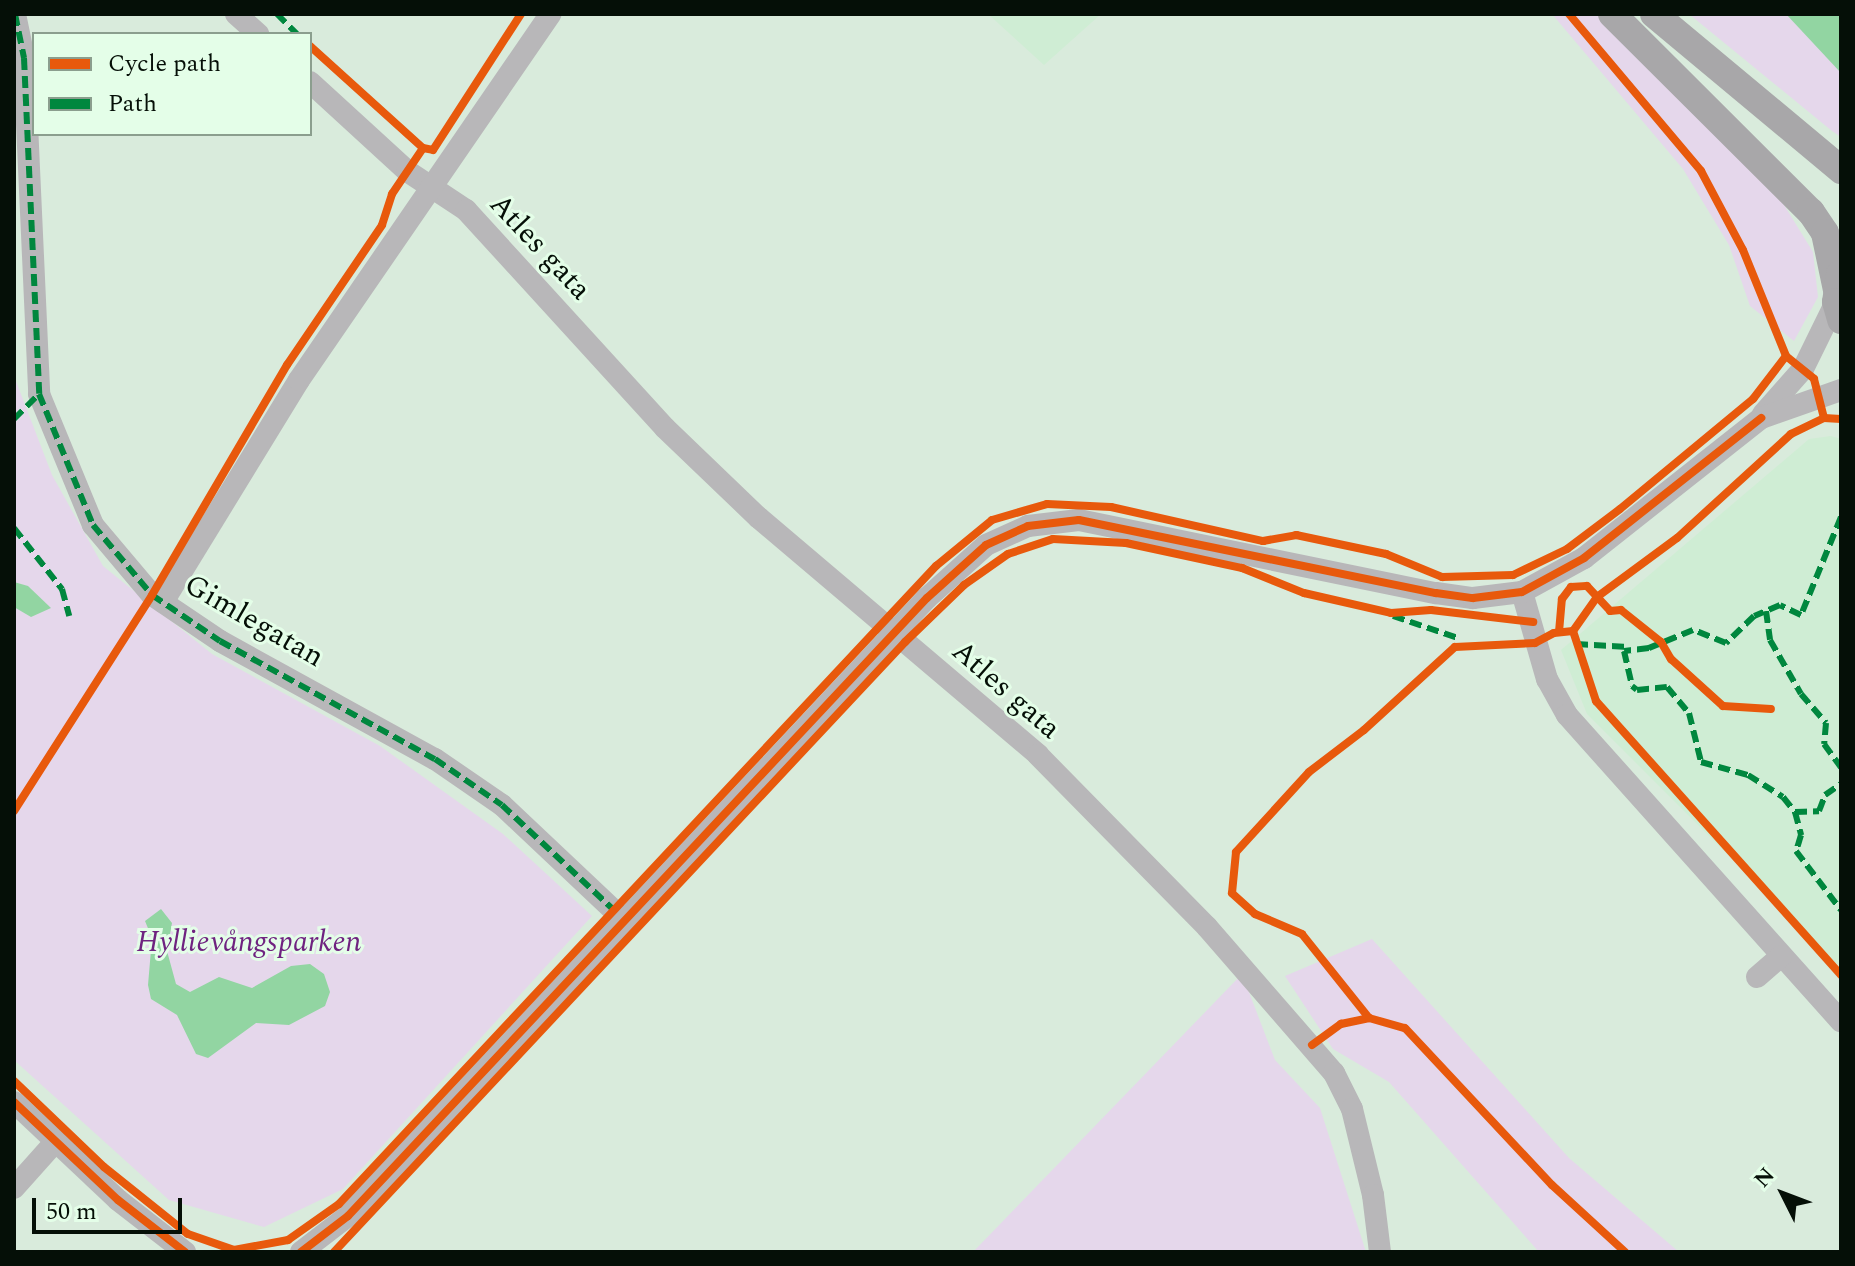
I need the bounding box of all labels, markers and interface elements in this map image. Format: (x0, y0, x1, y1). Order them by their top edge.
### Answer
legend (32, 32, 312, 136)
text: Cycle path (108, 46, 221, 82)
text: Path (108, 86, 157, 122)
street label: Atles gata (482, 186, 598, 308)
street label: Gimlegatan (178, 567, 330, 675)
street label: Atles gata (944, 633, 1068, 747)
park label: Hyllievångsparken (137, 924, 361, 960)
north arrow (1743, 1154, 1823, 1234)
text: N (1747, 1160, 1783, 1195)
scale bar (36, 1182, 186, 1232)
text: 50 m (46, 1194, 97, 1230)

